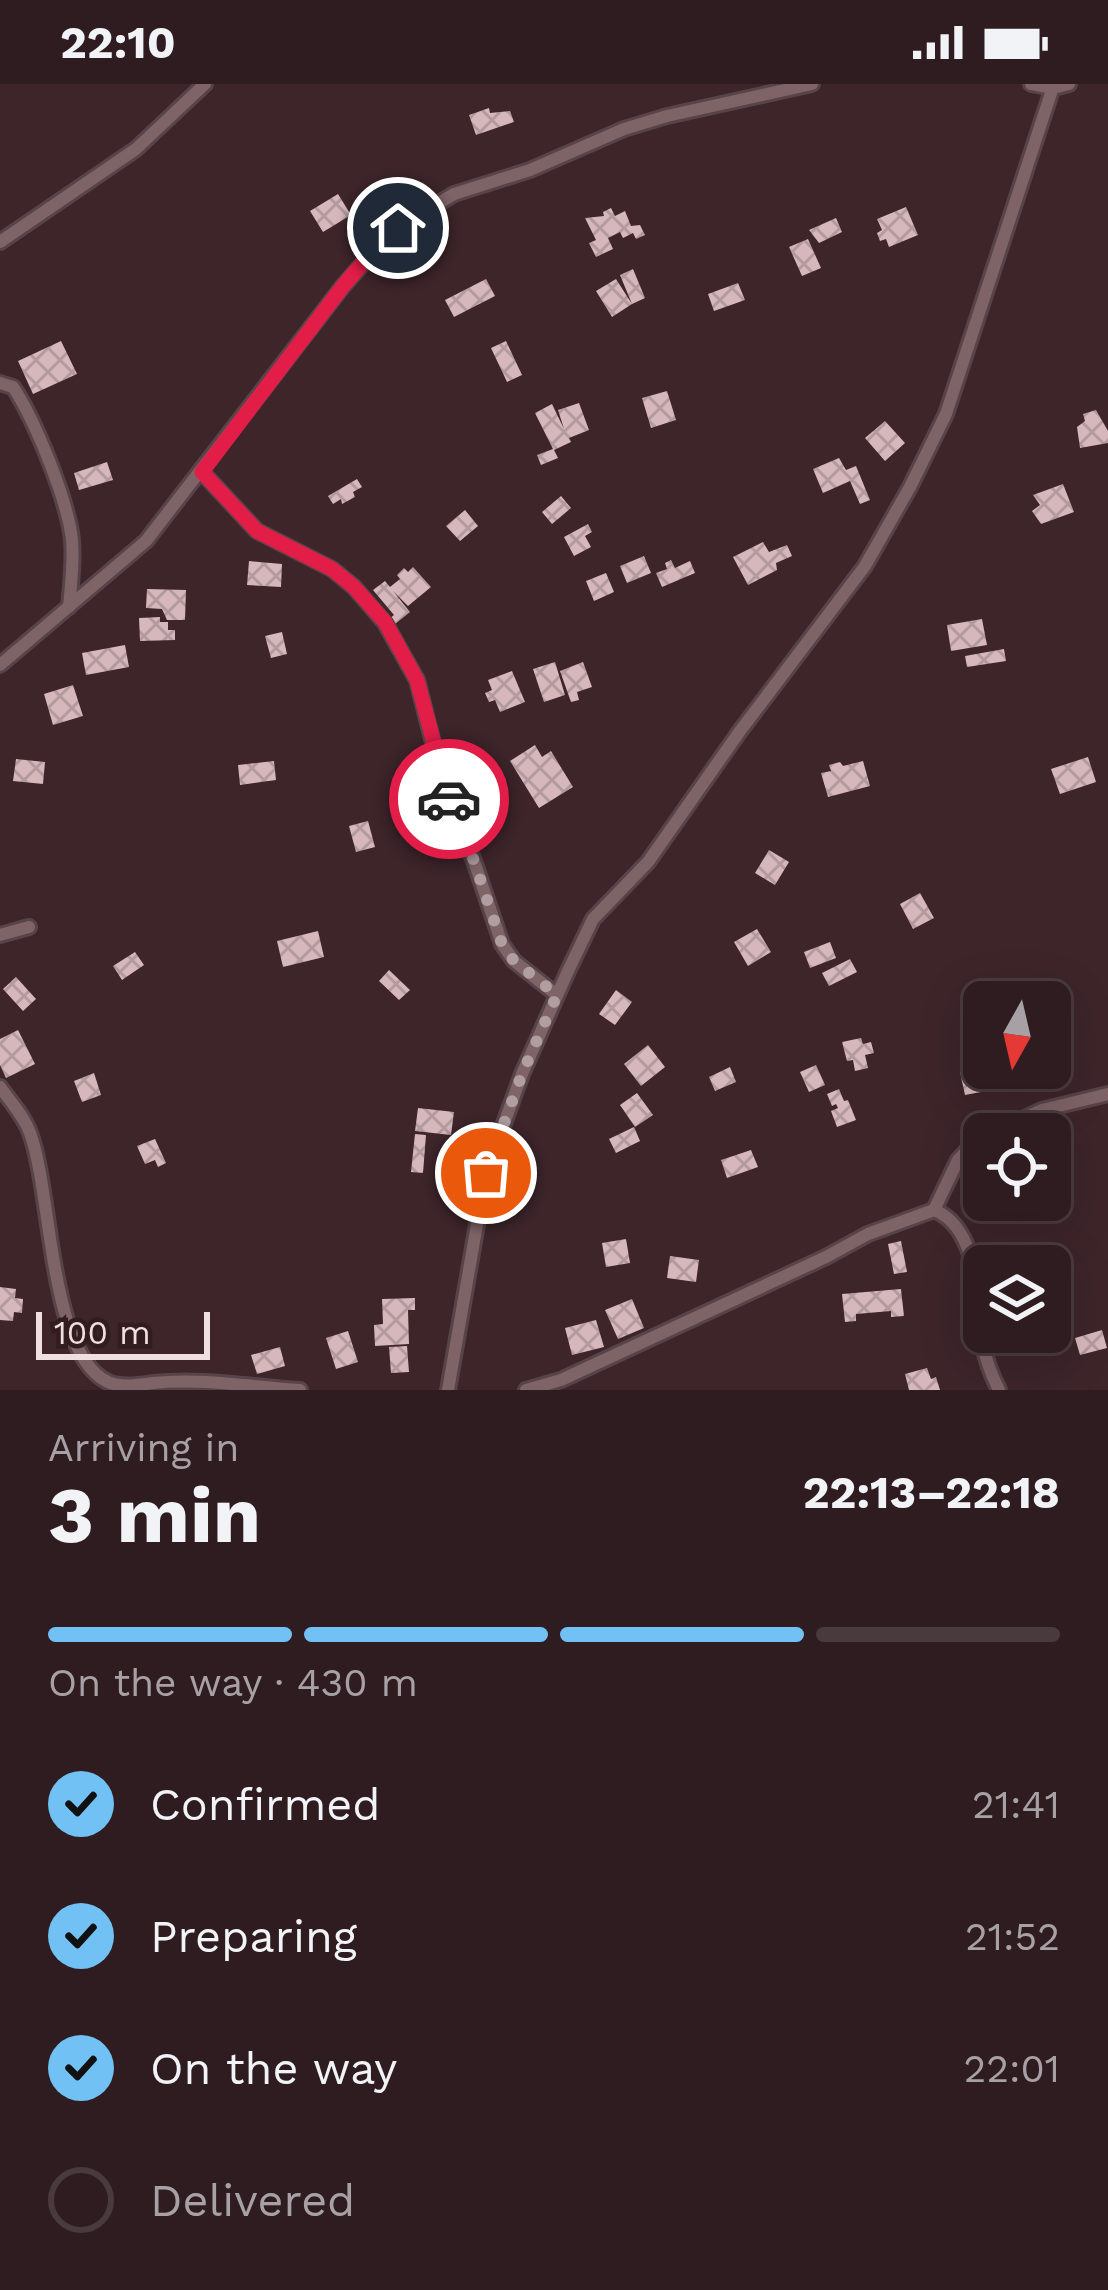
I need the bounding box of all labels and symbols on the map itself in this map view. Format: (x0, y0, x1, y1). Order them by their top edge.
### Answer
pin (347, 177, 449, 279)
courier (389, 739, 509, 859)
north arrow (963, 981, 1071, 1089)
pin (435, 1122, 537, 1224)
scale bar (36, 1306, 210, 1359)

